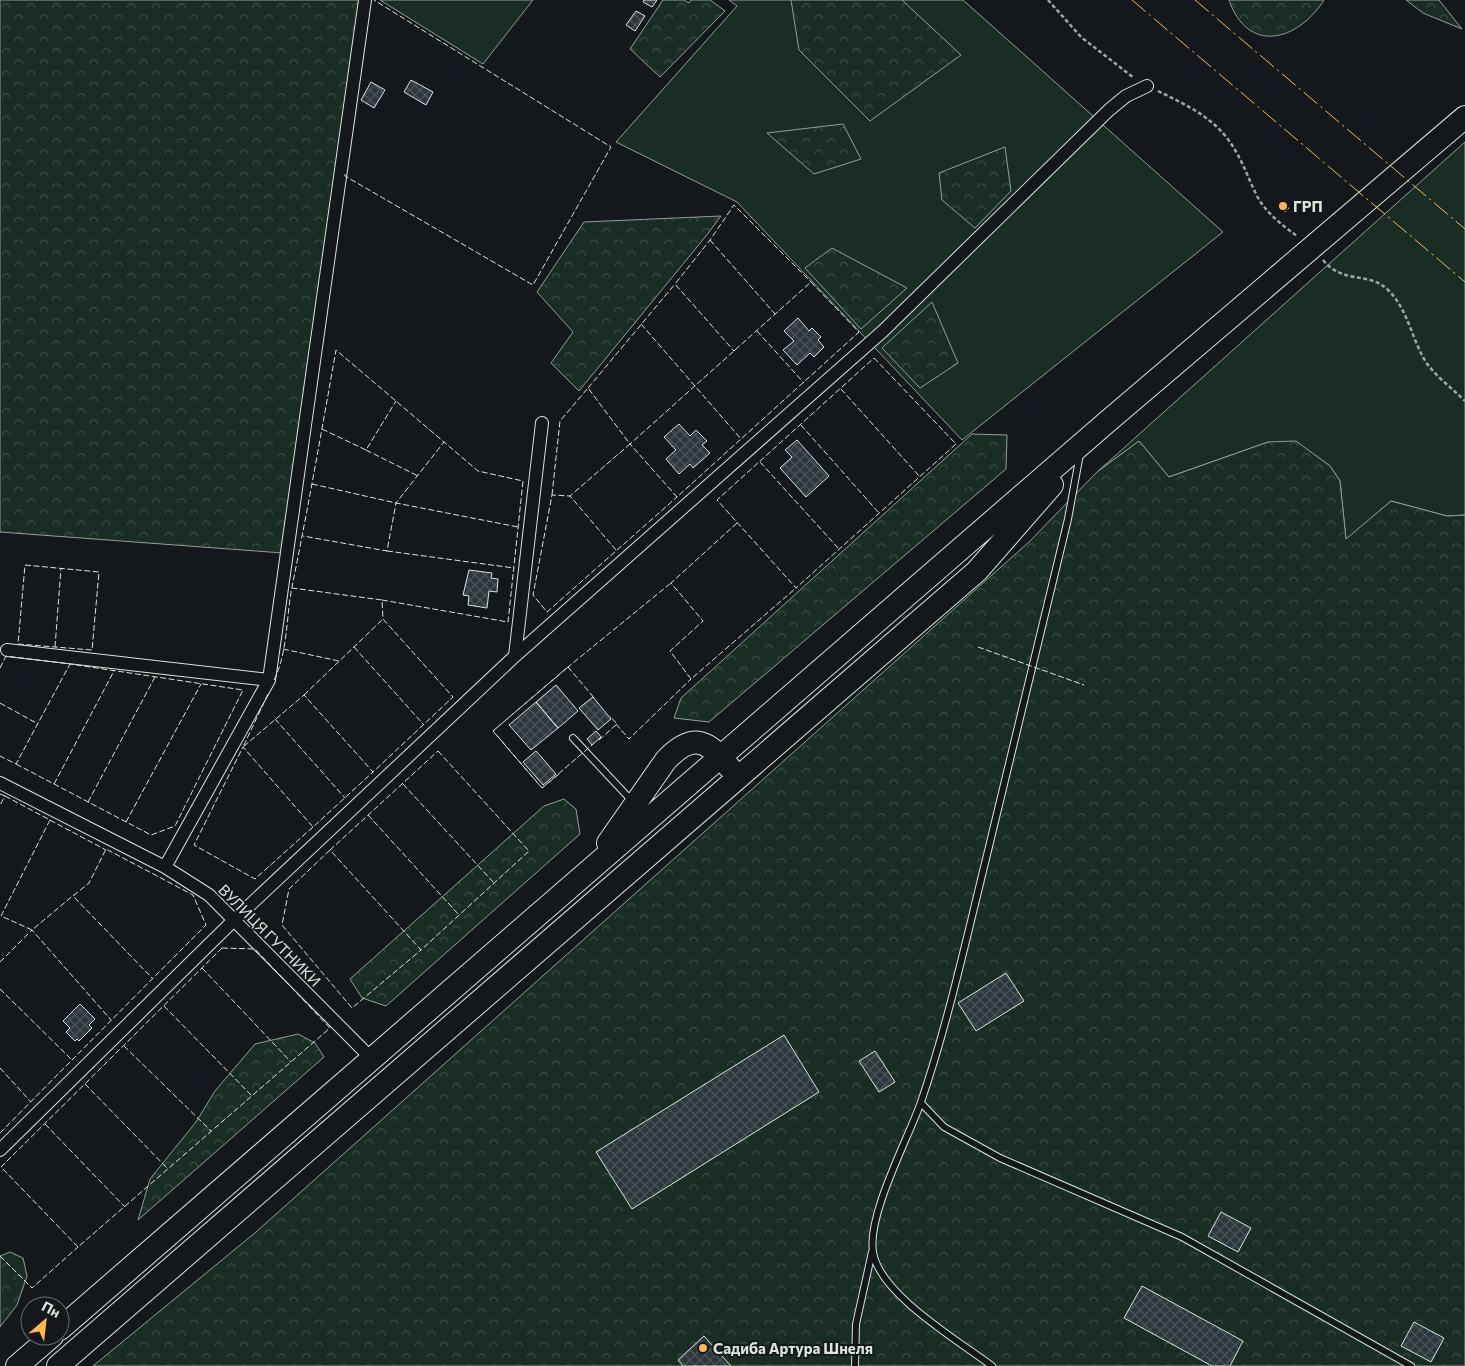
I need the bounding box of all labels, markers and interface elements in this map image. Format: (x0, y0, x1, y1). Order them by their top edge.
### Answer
place label: ГРП (1293, 197, 1323, 215)
marker: ГРП (1277, 200, 1289, 212)
street label: ВУЛИЦЯ ГУТНИКИ (215, 880, 325, 990)
north arrow (20, 1296, 70, 1346)
text: Пн (39, 1297, 64, 1321)
place label: Садиба Артура Шнеля (713, 1339, 873, 1357)
marker: Садиба Артура Шнеля (697, 1342, 709, 1354)

